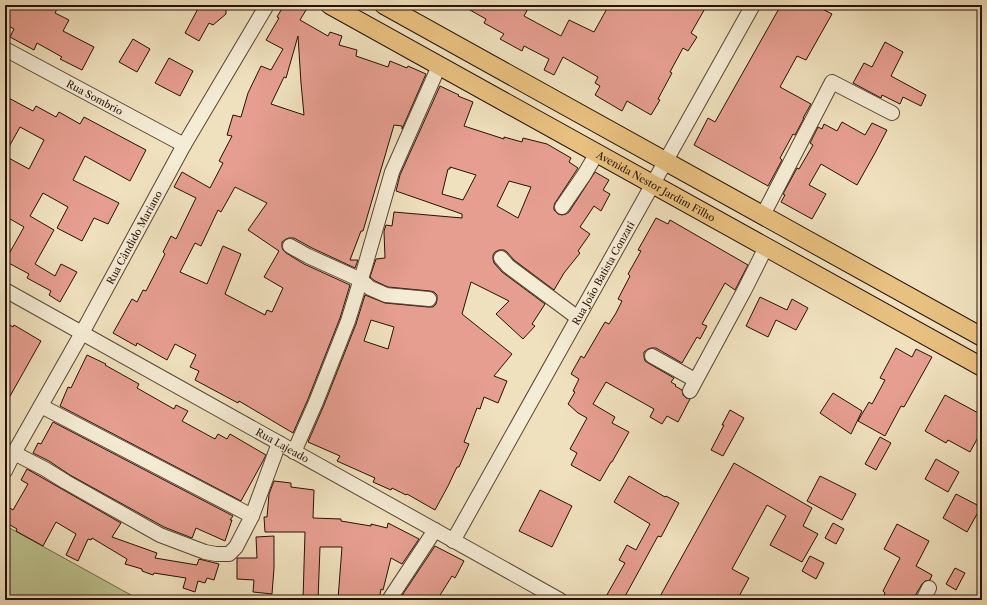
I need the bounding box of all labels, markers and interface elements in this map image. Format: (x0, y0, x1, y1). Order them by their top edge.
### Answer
street label: Rua Sombrio (64, 77, 125, 118)
street label: Avenida Nestor Jardim Filho (593, 148, 718, 225)
street label: Rua Cândido Mariano (104, 188, 165, 287)
street label: Rua João Batista Conzati (569, 219, 638, 327)
street label: Rua Lajeado (253, 425, 311, 466)

